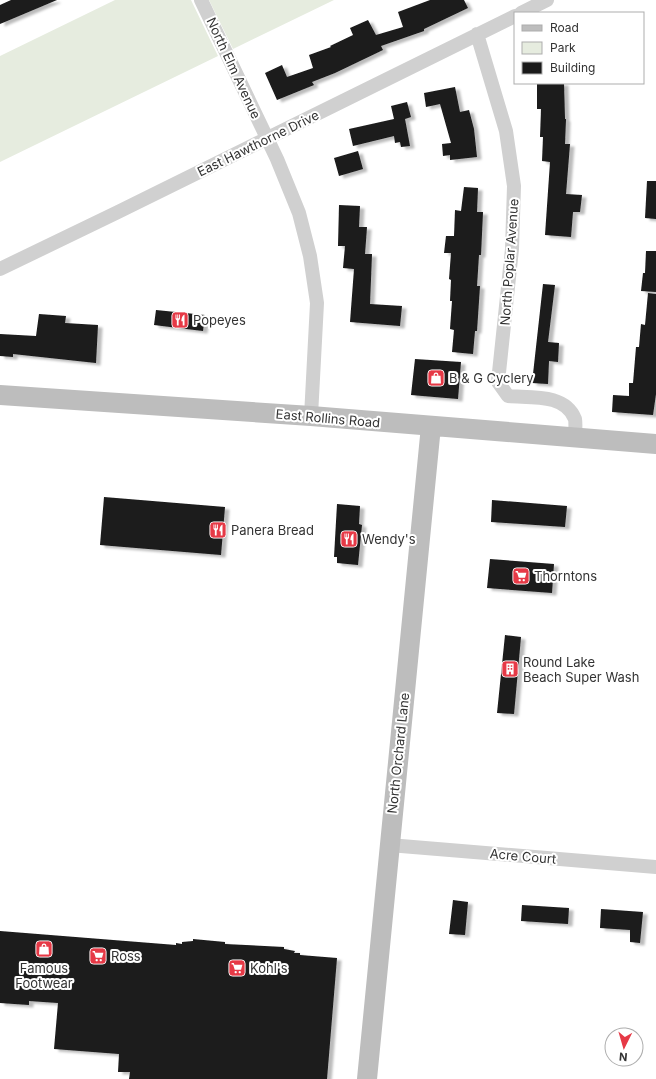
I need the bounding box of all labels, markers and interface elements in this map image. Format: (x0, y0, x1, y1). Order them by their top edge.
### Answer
legend (514, 12, 644, 84)
street label: North Elm Avenue (204, 15, 264, 121)
text: Road (550, 20, 579, 35)
text: Park (550, 40, 576, 55)
text: Building (550, 60, 595, 75)
street label: East Hawthorne Drive (194, 107, 322, 179)
street label: North Poplar Avenue (497, 198, 521, 326)
restaurant icon: Popeyes (170, 310, 190, 330)
place label: Popeyes (193, 312, 246, 328)
shop icon: B & G Cyclery (426, 368, 446, 388)
place label: B & G Cyclery (449, 370, 534, 386)
street label: East Rollins Road (275, 405, 381, 431)
restaurant icon: Panera Bread (208, 520, 228, 540)
place label: Panera Bread (231, 522, 314, 538)
restaurant icon: Wendy's (339, 529, 359, 549)
place label: Wendy's (362, 531, 416, 547)
supermarket icon: Thorntons (511, 566, 531, 586)
place label: Thorntons (534, 568, 597, 584)
place label: Round Lake Beach Super Wash (523, 654, 639, 685)
building icon: Round Lake Beach Super Wash (500, 659, 520, 679)
street label: North Orchard Lane (384, 692, 412, 814)
street label: Acre Court (489, 845, 557, 867)
shop icon: Famous Footwear (34, 939, 54, 959)
supermarket icon: Ross (88, 946, 108, 966)
place label: Ross (111, 948, 141, 964)
supermarket icon: Kohl's (227, 958, 247, 978)
place label: Famous Footwear (15, 960, 73, 991)
place label: Kohl's (250, 960, 288, 976)
north arrow (604, 1027, 644, 1067)
text: N (618, 1050, 628, 1064)

